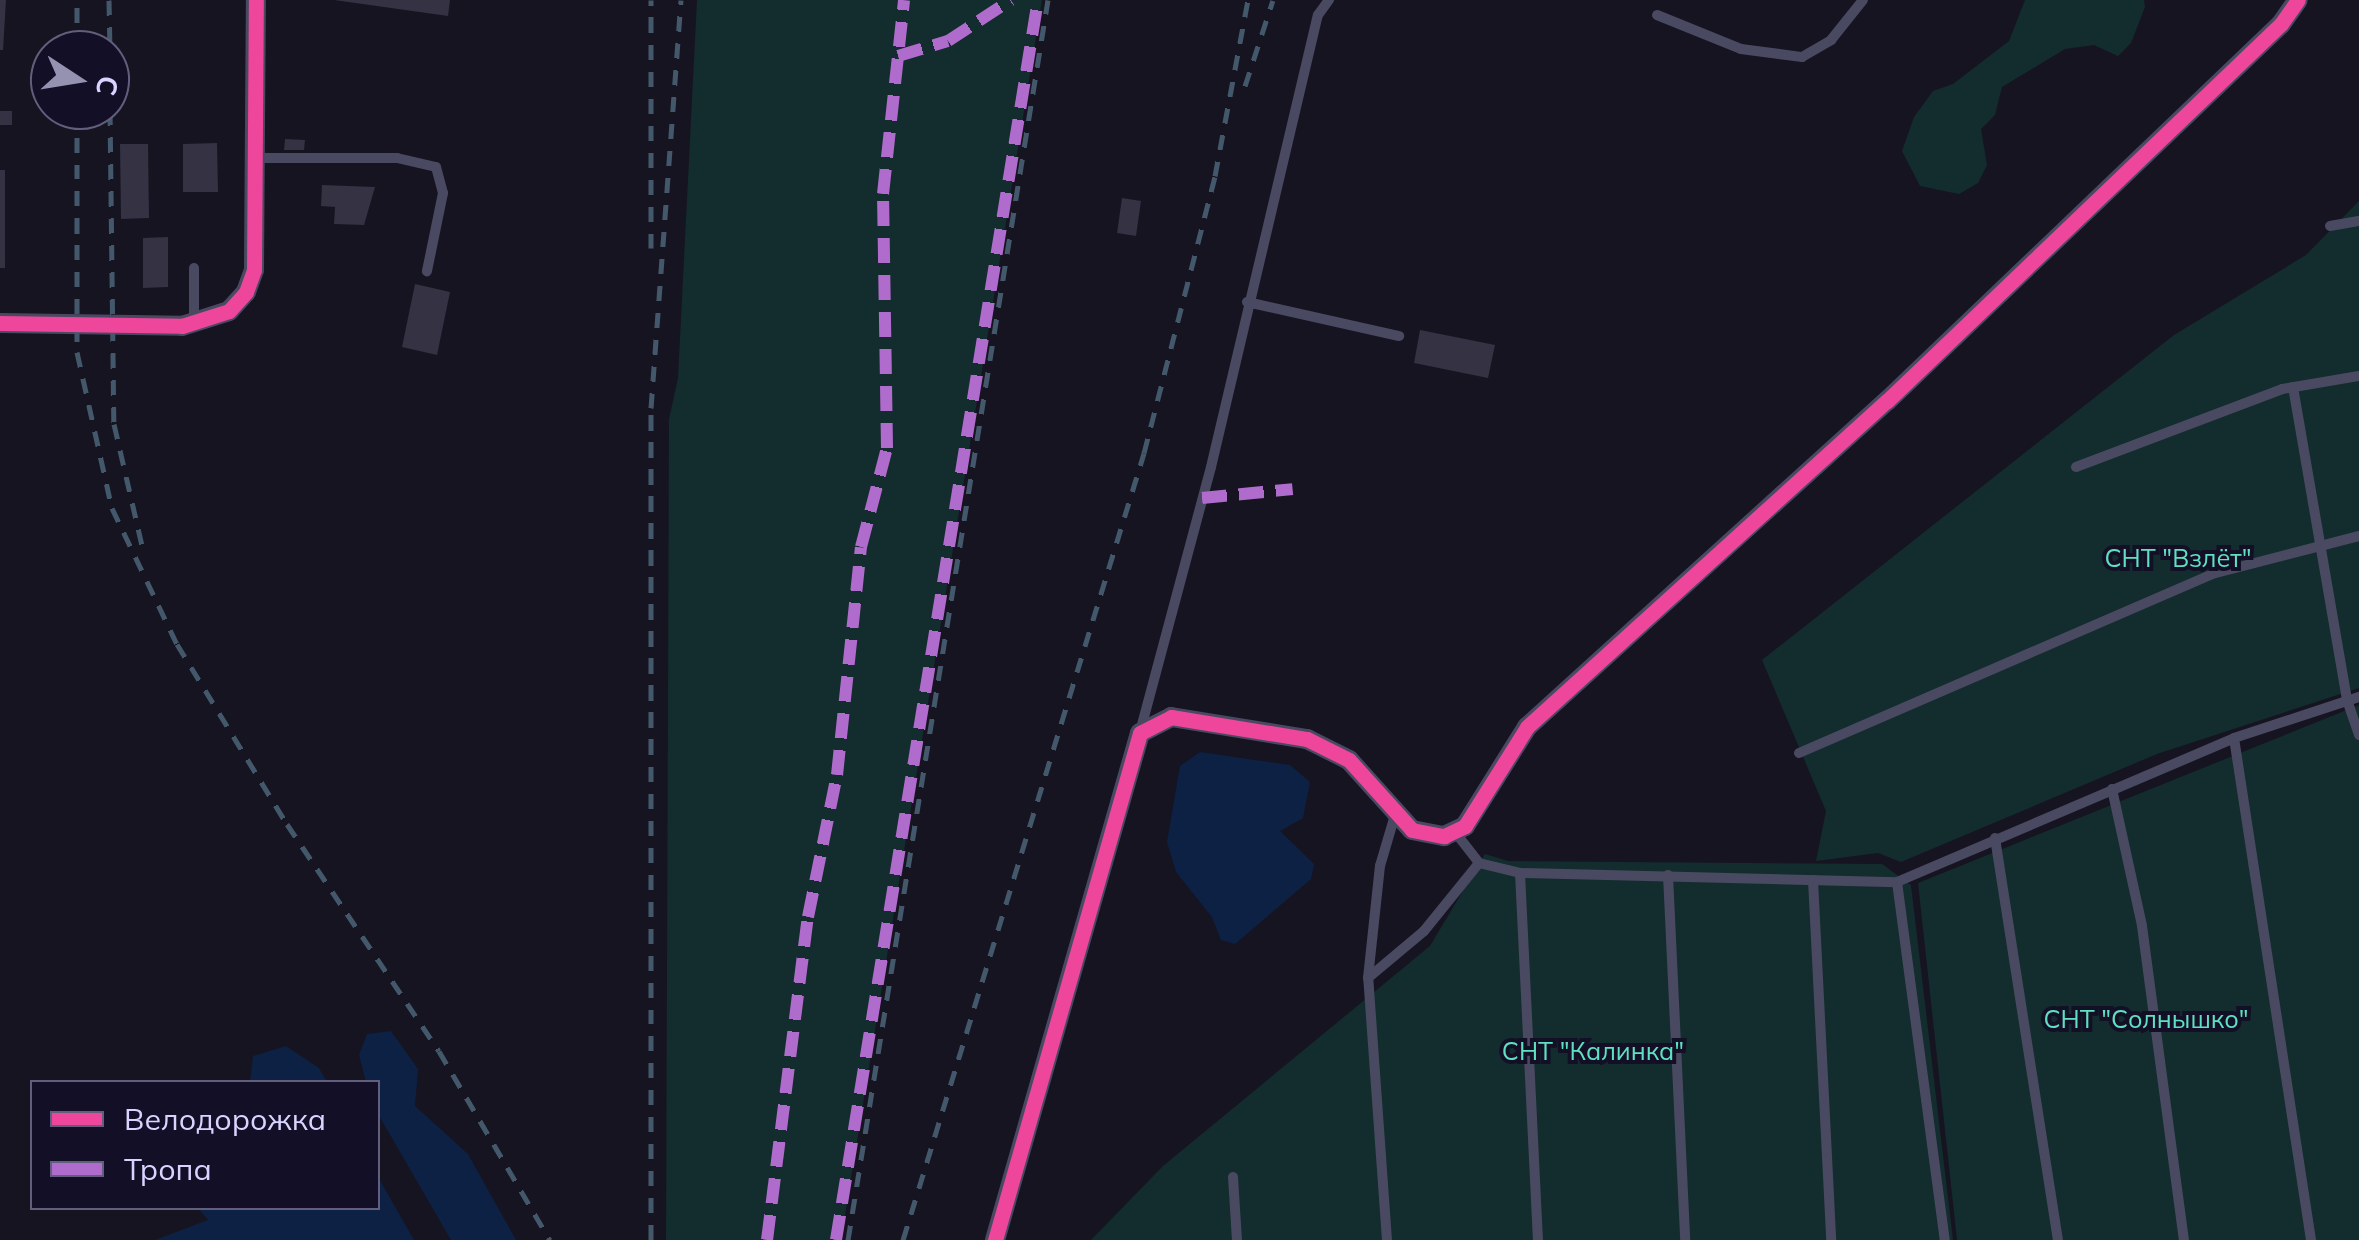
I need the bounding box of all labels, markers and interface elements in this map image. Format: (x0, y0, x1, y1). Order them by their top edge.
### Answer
north arrow (30, 30, 130, 130)
text: С (89, 73, 127, 99)
park label: СНТ "Взлёт" (2104, 543, 2252, 573)
park label: СНТ "Солнышко" (2043, 1004, 2249, 1034)
park label: СНТ "Калинка" (1502, 1036, 1684, 1066)
legend (30, 1080, 380, 1210)
text: Велодорожка (124, 1100, 326, 1138)
text: Тропа (124, 1150, 212, 1188)

